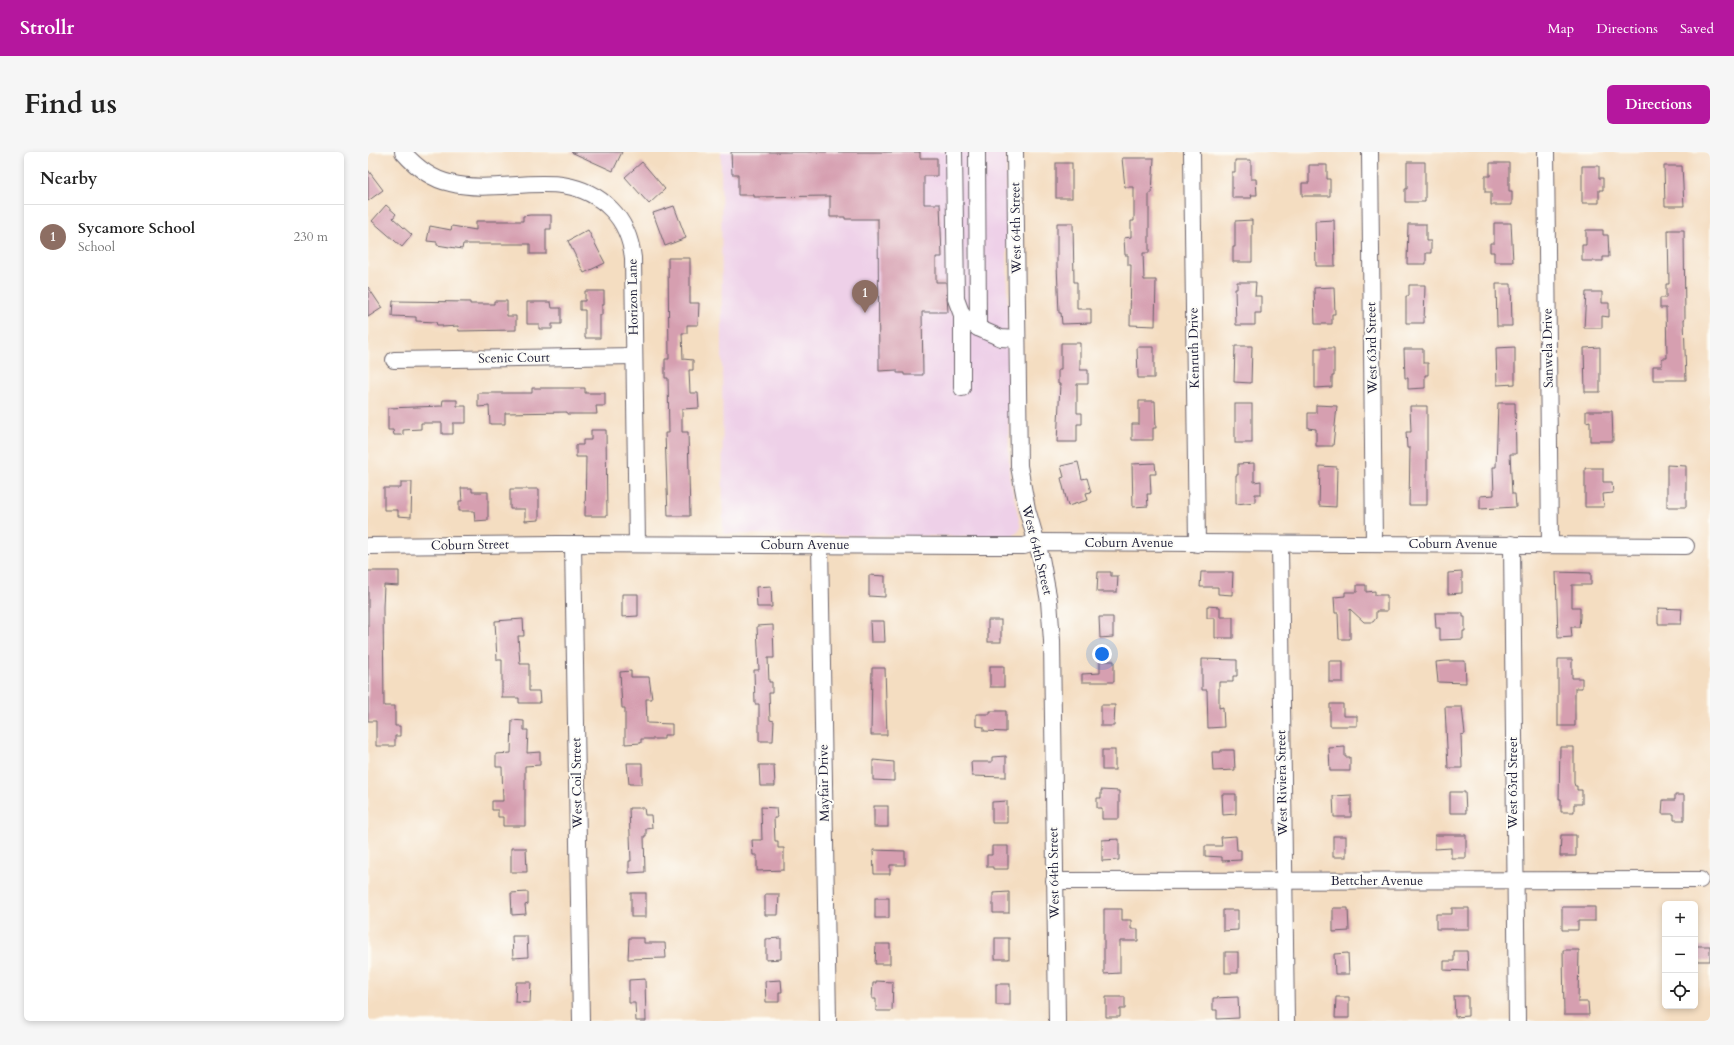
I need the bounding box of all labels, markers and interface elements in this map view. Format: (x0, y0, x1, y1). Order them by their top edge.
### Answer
text: Strollr (20, 15, 74, 41)
text: Map (1548, 19, 1574, 38)
text: Directions (1596, 19, 1658, 38)
text: Saved (1680, 19, 1714, 38)
text: Find us (24, 85, 117, 123)
button: Directions (1607, 85, 1710, 124)
text: Nearby (40, 167, 97, 190)
street label: West 64th Street (1006, 182, 1026, 275)
text: Sycamore School (78, 218, 195, 238)
text: 1 (50, 228, 56, 246)
text: 230 m (294, 228, 328, 246)
text: School (78, 238, 115, 256)
street label: Horizon Lane (623, 258, 643, 336)
pin: 1 (852, 280, 878, 313)
street label: West 63rd Street (1362, 302, 1382, 395)
street label: Kenruth Drive (1184, 307, 1204, 389)
street label: Sanwela Drive (1538, 308, 1558, 388)
street label: Scenic Court (478, 348, 550, 368)
street label: West 64th Street (1017, 502, 1057, 597)
street label: Coburn Avenue (1085, 534, 1174, 552)
street label: Coburn Street (431, 535, 509, 555)
street label: Coburn Avenue (1409, 535, 1498, 553)
street label: Coburn Avenue (761, 536, 850, 554)
your location (1092, 644, 1112, 664)
street label: West Riviera Street (1272, 730, 1292, 837)
street label: West Coil Street (567, 737, 587, 830)
street label: West 63rd Street (1504, 737, 1522, 830)
street label: Mayfair Drive (814, 744, 834, 822)
street label: West 64th Street (1044, 827, 1064, 920)
street label: Bettcher Avenue (1331, 872, 1423, 890)
map controls (1662, 901, 1698, 1009)
button: + (1662, 901, 1698, 937)
button: − (1662, 937, 1698, 973)
button: locate (1662, 973, 1698, 1009)

